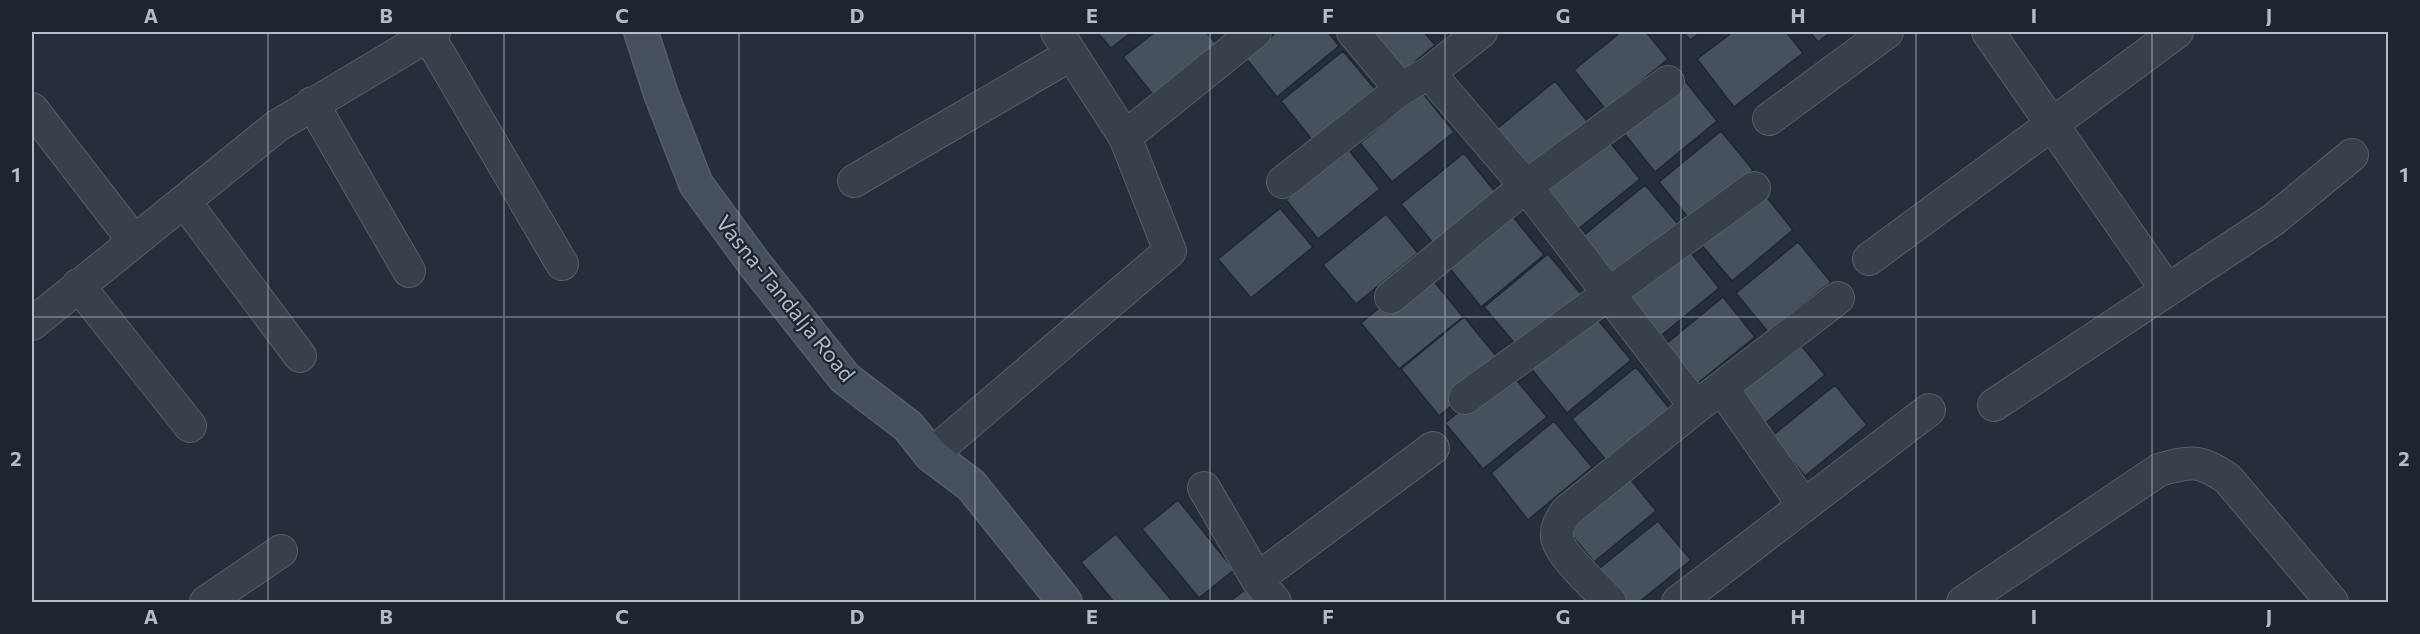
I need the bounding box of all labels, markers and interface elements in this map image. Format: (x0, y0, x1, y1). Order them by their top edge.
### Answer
text: A (144, 3, 158, 27)
text: B (379, 3, 393, 27)
text: C (615, 3, 629, 27)
text: D (850, 3, 864, 27)
text: E (1086, 3, 1098, 27)
text: F (1322, 3, 1334, 27)
text: G (1556, 3, 1570, 27)
text: H (1791, 3, 1806, 27)
text: I (2031, 3, 2037, 27)
text: J (2266, 3, 2272, 27)
text: 1 (11, 162, 21, 186)
text: 1 (2399, 162, 2409, 186)
street label: Vasna-Tandalja Road (711, 209, 861, 387)
text: 2 (10, 446, 22, 470)
text: 2 (2398, 446, 2410, 470)
text: A (144, 604, 158, 628)
text: B (379, 604, 393, 628)
text: C (615, 604, 629, 628)
text: D (850, 604, 864, 628)
text: E (1086, 604, 1098, 628)
text: F (1322, 604, 1334, 628)
text: G (1556, 604, 1570, 628)
text: H (1791, 604, 1806, 628)
text: I (2031, 604, 2037, 628)
text: J (2266, 604, 2272, 628)

